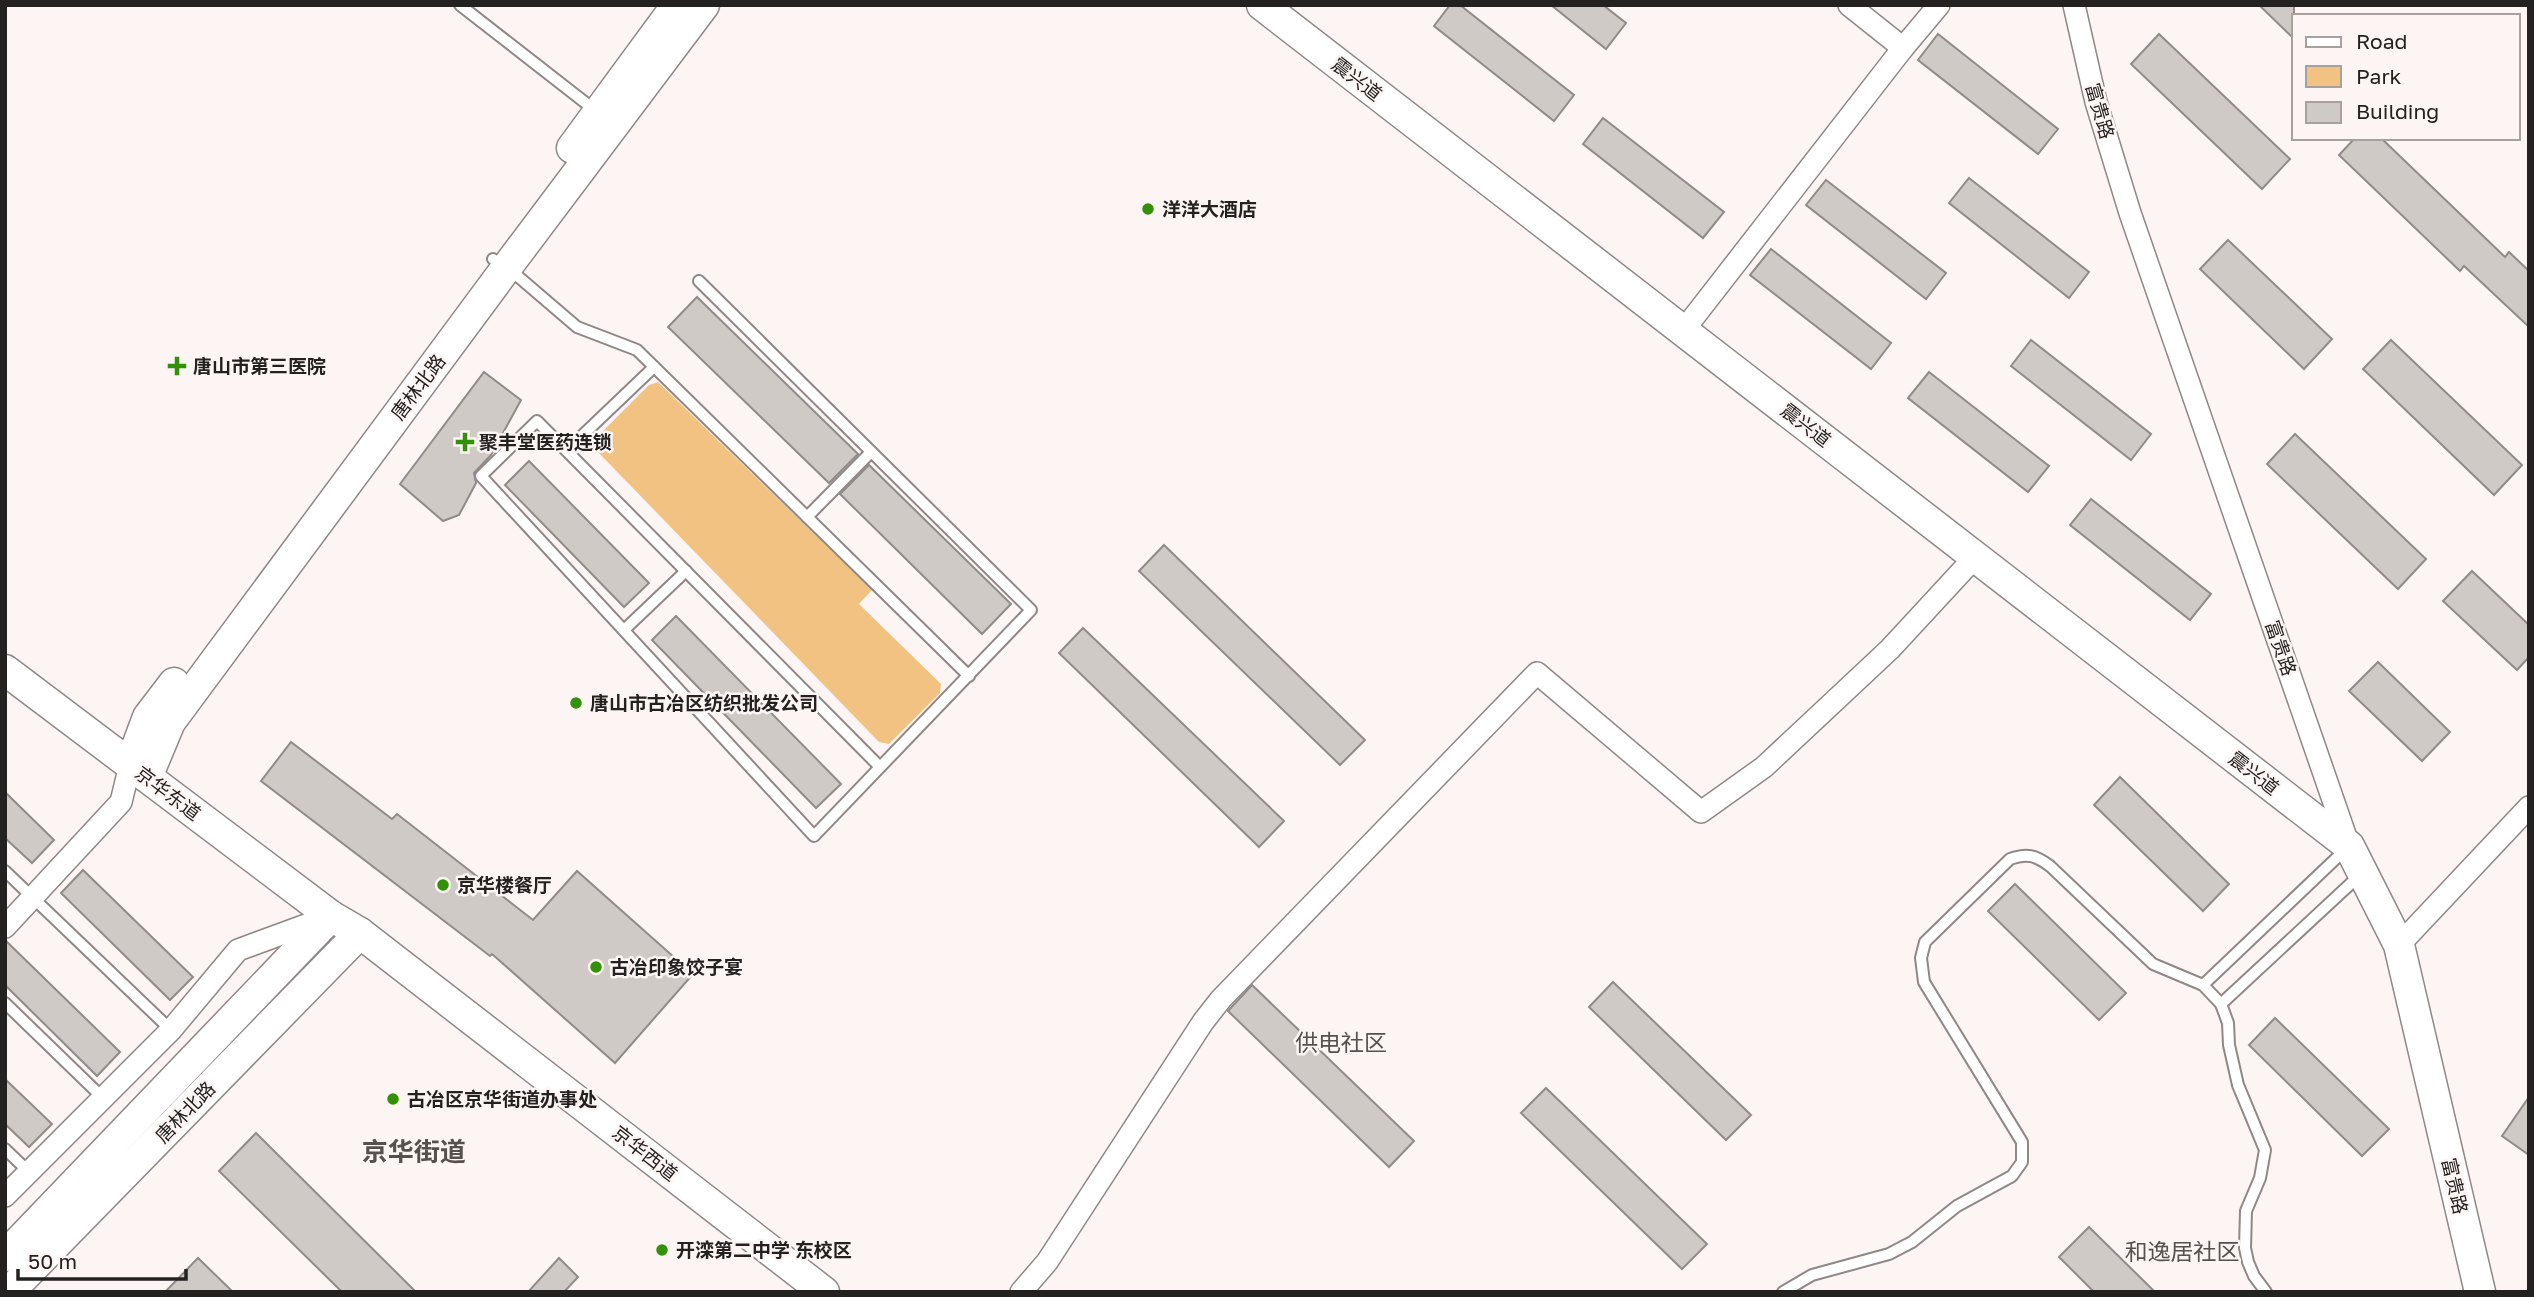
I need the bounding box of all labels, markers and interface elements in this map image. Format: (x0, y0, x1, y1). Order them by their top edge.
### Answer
legend (2292, 14, 2520, 140)
text: Road (2356, 28, 2407, 54)
street label: 震兴道 (1328, 52, 1387, 105)
text: Park (2356, 63, 2402, 89)
street label: 富贵路 (2082, 80, 2119, 141)
text: Building (2356, 98, 2439, 124)
place label: 洋洋大酒店 (1162, 197, 1257, 220)
marker: 洋洋大酒店 (1140, 201, 1156, 217)
street label: 唐林北路 (386, 349, 450, 424)
place label: 唐山市第三医院 (193, 354, 326, 377)
marker: 唐山市第三医院 (167, 356, 187, 376)
street label: 震兴道 (1777, 398, 1836, 451)
place label: 聚丰堂医药连锁 (479, 430, 612, 453)
marker: 聚丰堂医药连锁 (457, 434, 473, 450)
street label: 富贵路 (2261, 617, 2302, 679)
place label: 唐山市古冶区纺织批发公司 (590, 691, 818, 714)
marker: 唐山市古冶区纺织批发公司 (568, 695, 584, 711)
street label: 震兴道 (2225, 746, 2284, 799)
street label: 京华东道 (131, 761, 206, 825)
place label: 京华楼餐厅 (457, 873, 552, 896)
marker: 京华楼餐厅 (435, 877, 451, 893)
place label: 古冶印象饺子宴 (610, 955, 743, 978)
marker: 古冶印象饺子宴 (588, 959, 604, 975)
district label: 供电社区 (1295, 1028, 1387, 1056)
street label: 唐林北路 (150, 1076, 219, 1147)
place label: 古冶区京华街道办事处 (407, 1087, 597, 1110)
marker: 古冶区京华街道办事处 (385, 1091, 401, 1107)
street label: 京华西道 (608, 1120, 682, 1185)
district label: 京华街道 (362, 1136, 466, 1167)
street label: 富贵路 (2438, 1156, 2473, 1216)
district label: 和逸居社区 (2125, 1237, 2240, 1265)
scale bar (18, 1238, 186, 1282)
place label: 开滦第二中学 东校区 (676, 1238, 852, 1261)
marker: 开滦第二中学 东校区 (654, 1242, 670, 1258)
text: 50 m (28, 1248, 77, 1274)

